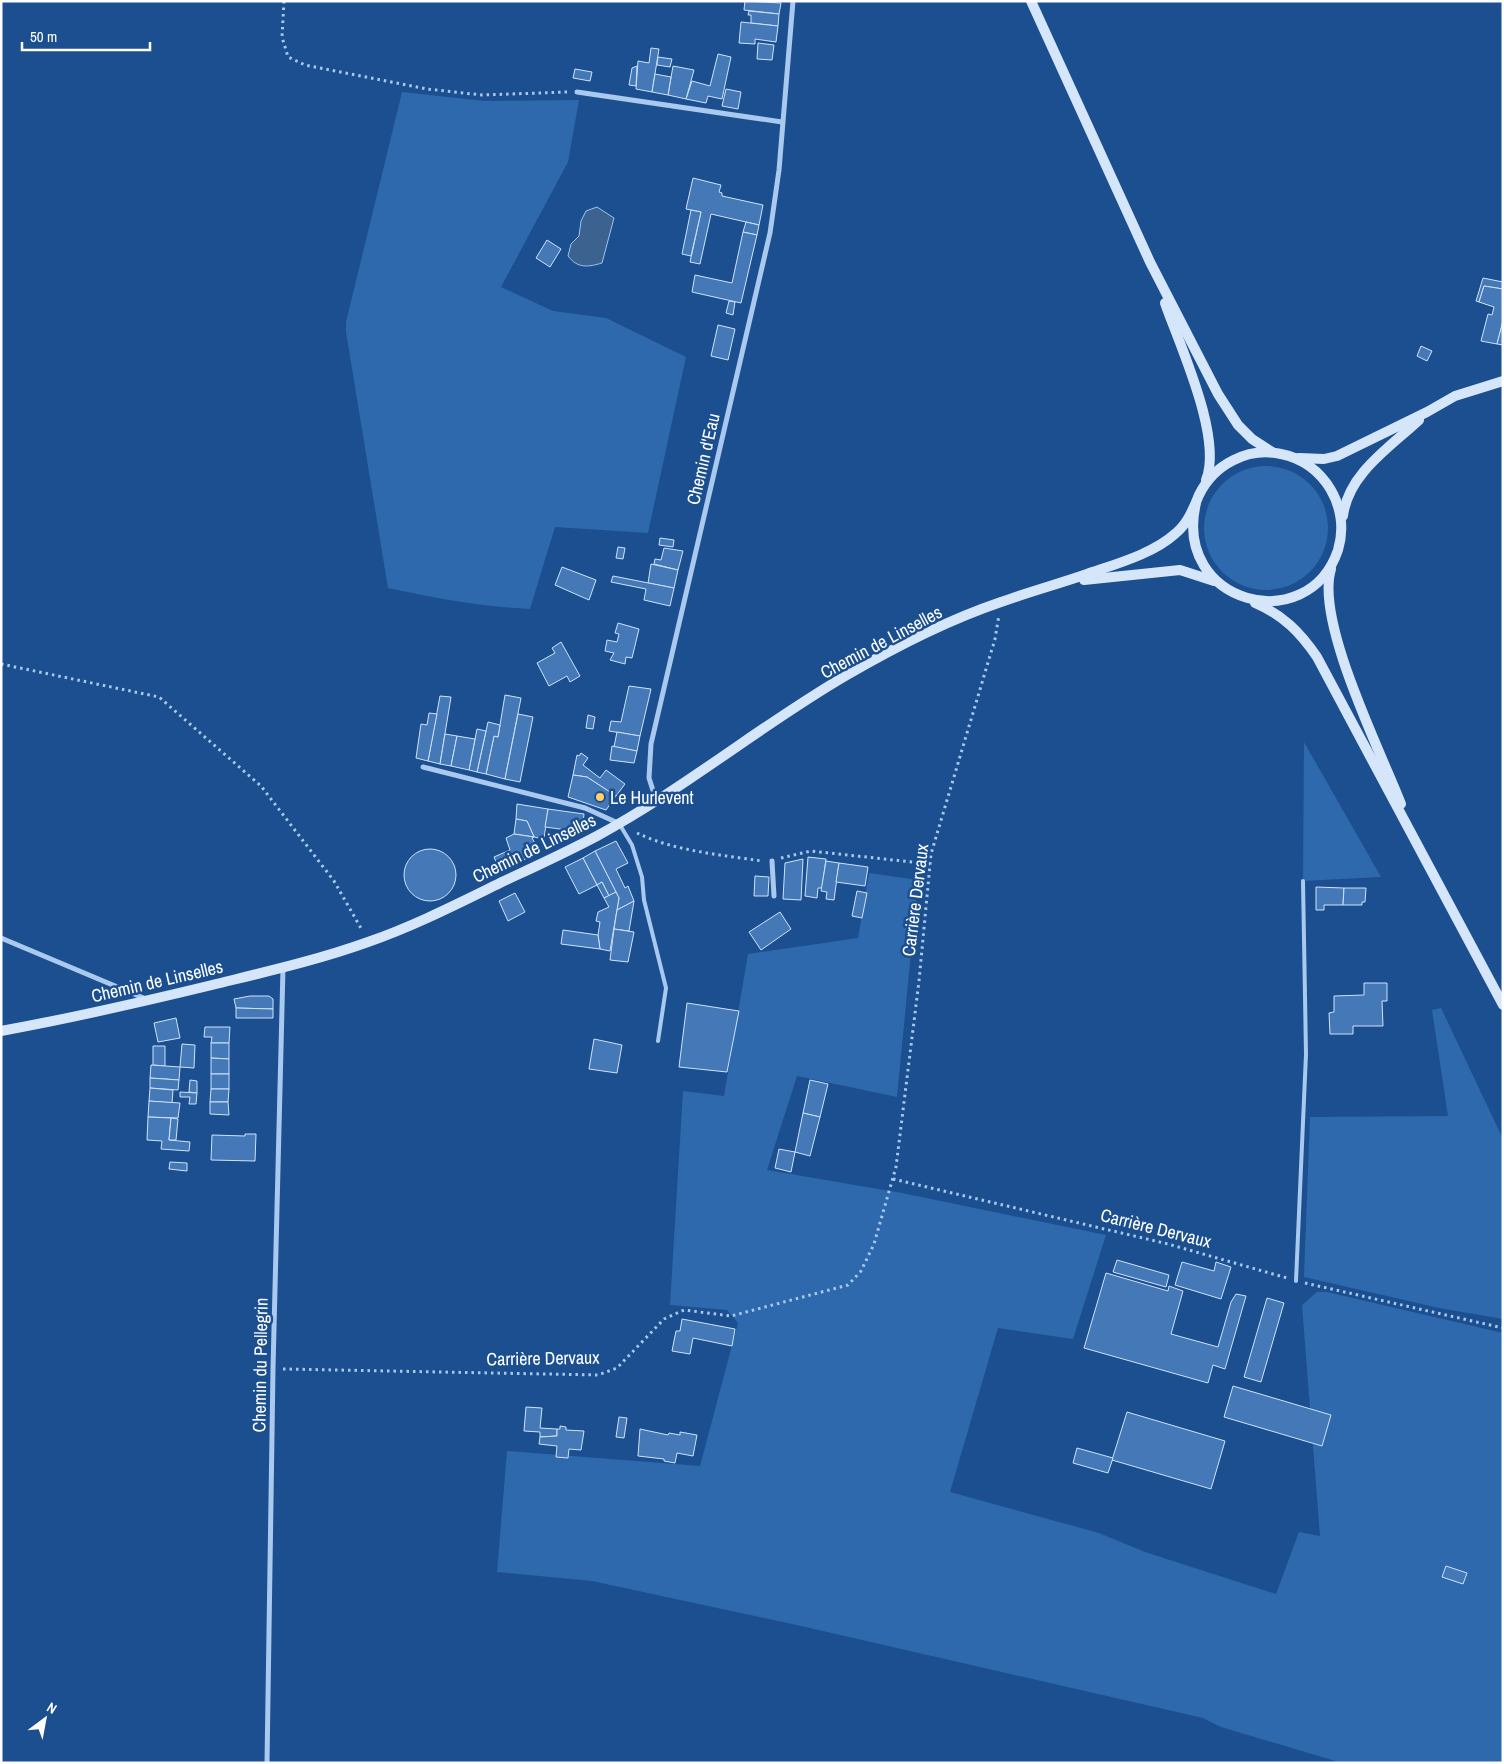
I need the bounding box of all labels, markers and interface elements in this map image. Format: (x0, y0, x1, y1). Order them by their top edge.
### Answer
scale bar (22, 20, 150, 52)
text: 50 m (30, 26, 57, 47)
street label: Chemin d'Eau (680, 411, 726, 507)
street label: Chemin de Linselles (816, 599, 946, 685)
place label: Le Hurlevent (610, 785, 694, 810)
marker: Le Hurlevent (594, 791, 606, 803)
street label: Chemin de Linselles (468, 807, 600, 889)
street label: Carrière Dervaux (896, 842, 934, 958)
street label: Chemin de Linselles (89, 954, 225, 1008)
street label: Carrière Dervaux (1098, 1202, 1215, 1254)
street label: Chemin du Pellegrin (246, 1298, 274, 1432)
street label: Carrière Dervaux (486, 1345, 600, 1371)
north arrow (20, 1694, 70, 1744)
text: N (44, 1698, 60, 1718)

